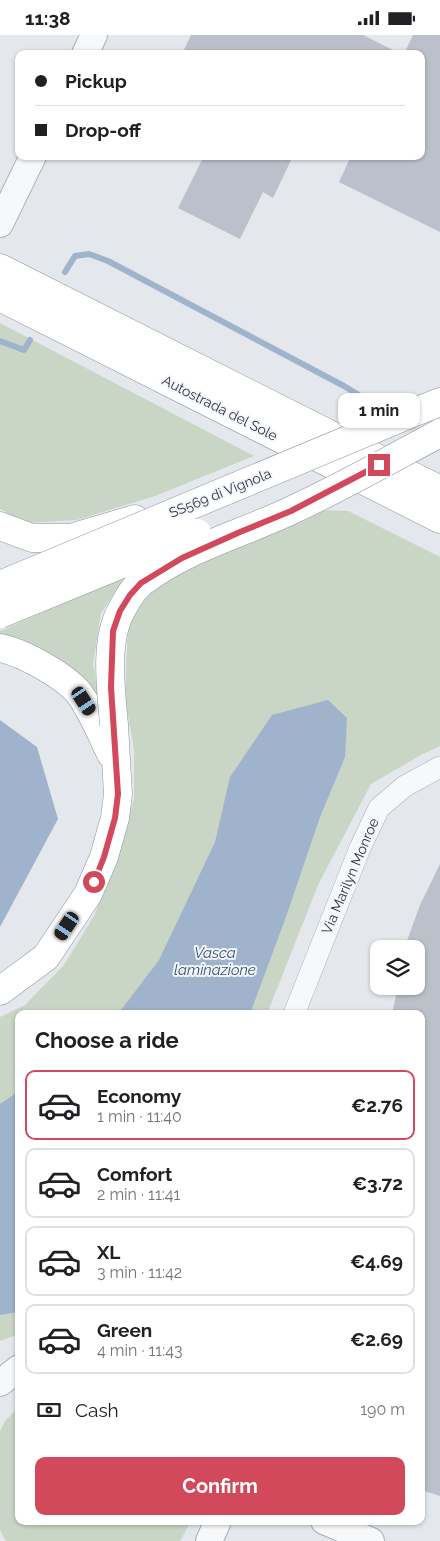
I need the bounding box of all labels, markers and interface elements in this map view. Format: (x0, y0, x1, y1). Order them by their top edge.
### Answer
text: 11:38 (25, 7, 71, 29)
text: Pickup (65, 70, 127, 92)
text: Drop-off (65, 119, 141, 141)
street label: Autostrada del Sole (160, 372, 280, 444)
callout: 1 min (338, 393, 420, 427)
text: 1 min (359, 401, 399, 420)
route end (368, 454, 390, 476)
street label: SS569 di Vignola (167, 465, 273, 521)
car (69, 684, 98, 718)
street label: Via Marilyn Monroe (318, 816, 382, 936)
route start (83, 871, 105, 893)
car (52, 909, 81, 943)
map controls (370, 940, 425, 995)
button: layers (370, 940, 425, 995)
water label: Vasca laminazione (174, 944, 256, 979)
text: Choose a ride (35, 1027, 179, 1053)
icon: car (37, 1083, 82, 1128)
text: Economy (97, 1085, 181, 1107)
text: €2.76 (351, 1094, 403, 1116)
text: 1 min · 11:40 (97, 1107, 182, 1126)
icon: car (37, 1161, 82, 1206)
text: Comfort (97, 1163, 172, 1185)
text: €3.72 (352, 1172, 403, 1194)
text: 2 min · 11:41 (97, 1185, 180, 1204)
icon: car (37, 1239, 82, 1284)
text: XL (97, 1241, 120, 1263)
text: €4.69 (350, 1250, 403, 1272)
text: 3 min · 11:42 (97, 1263, 182, 1282)
icon: car (37, 1317, 82, 1362)
text: Green (97, 1319, 152, 1341)
text: €2.69 (350, 1328, 403, 1350)
text: 4 min · 11:43 (97, 1341, 183, 1360)
icon: cash (35, 1396, 63, 1424)
text: Cash (75, 1399, 119, 1421)
text: 190 m (360, 1400, 405, 1419)
button: Confirm (35, 1457, 405, 1515)

